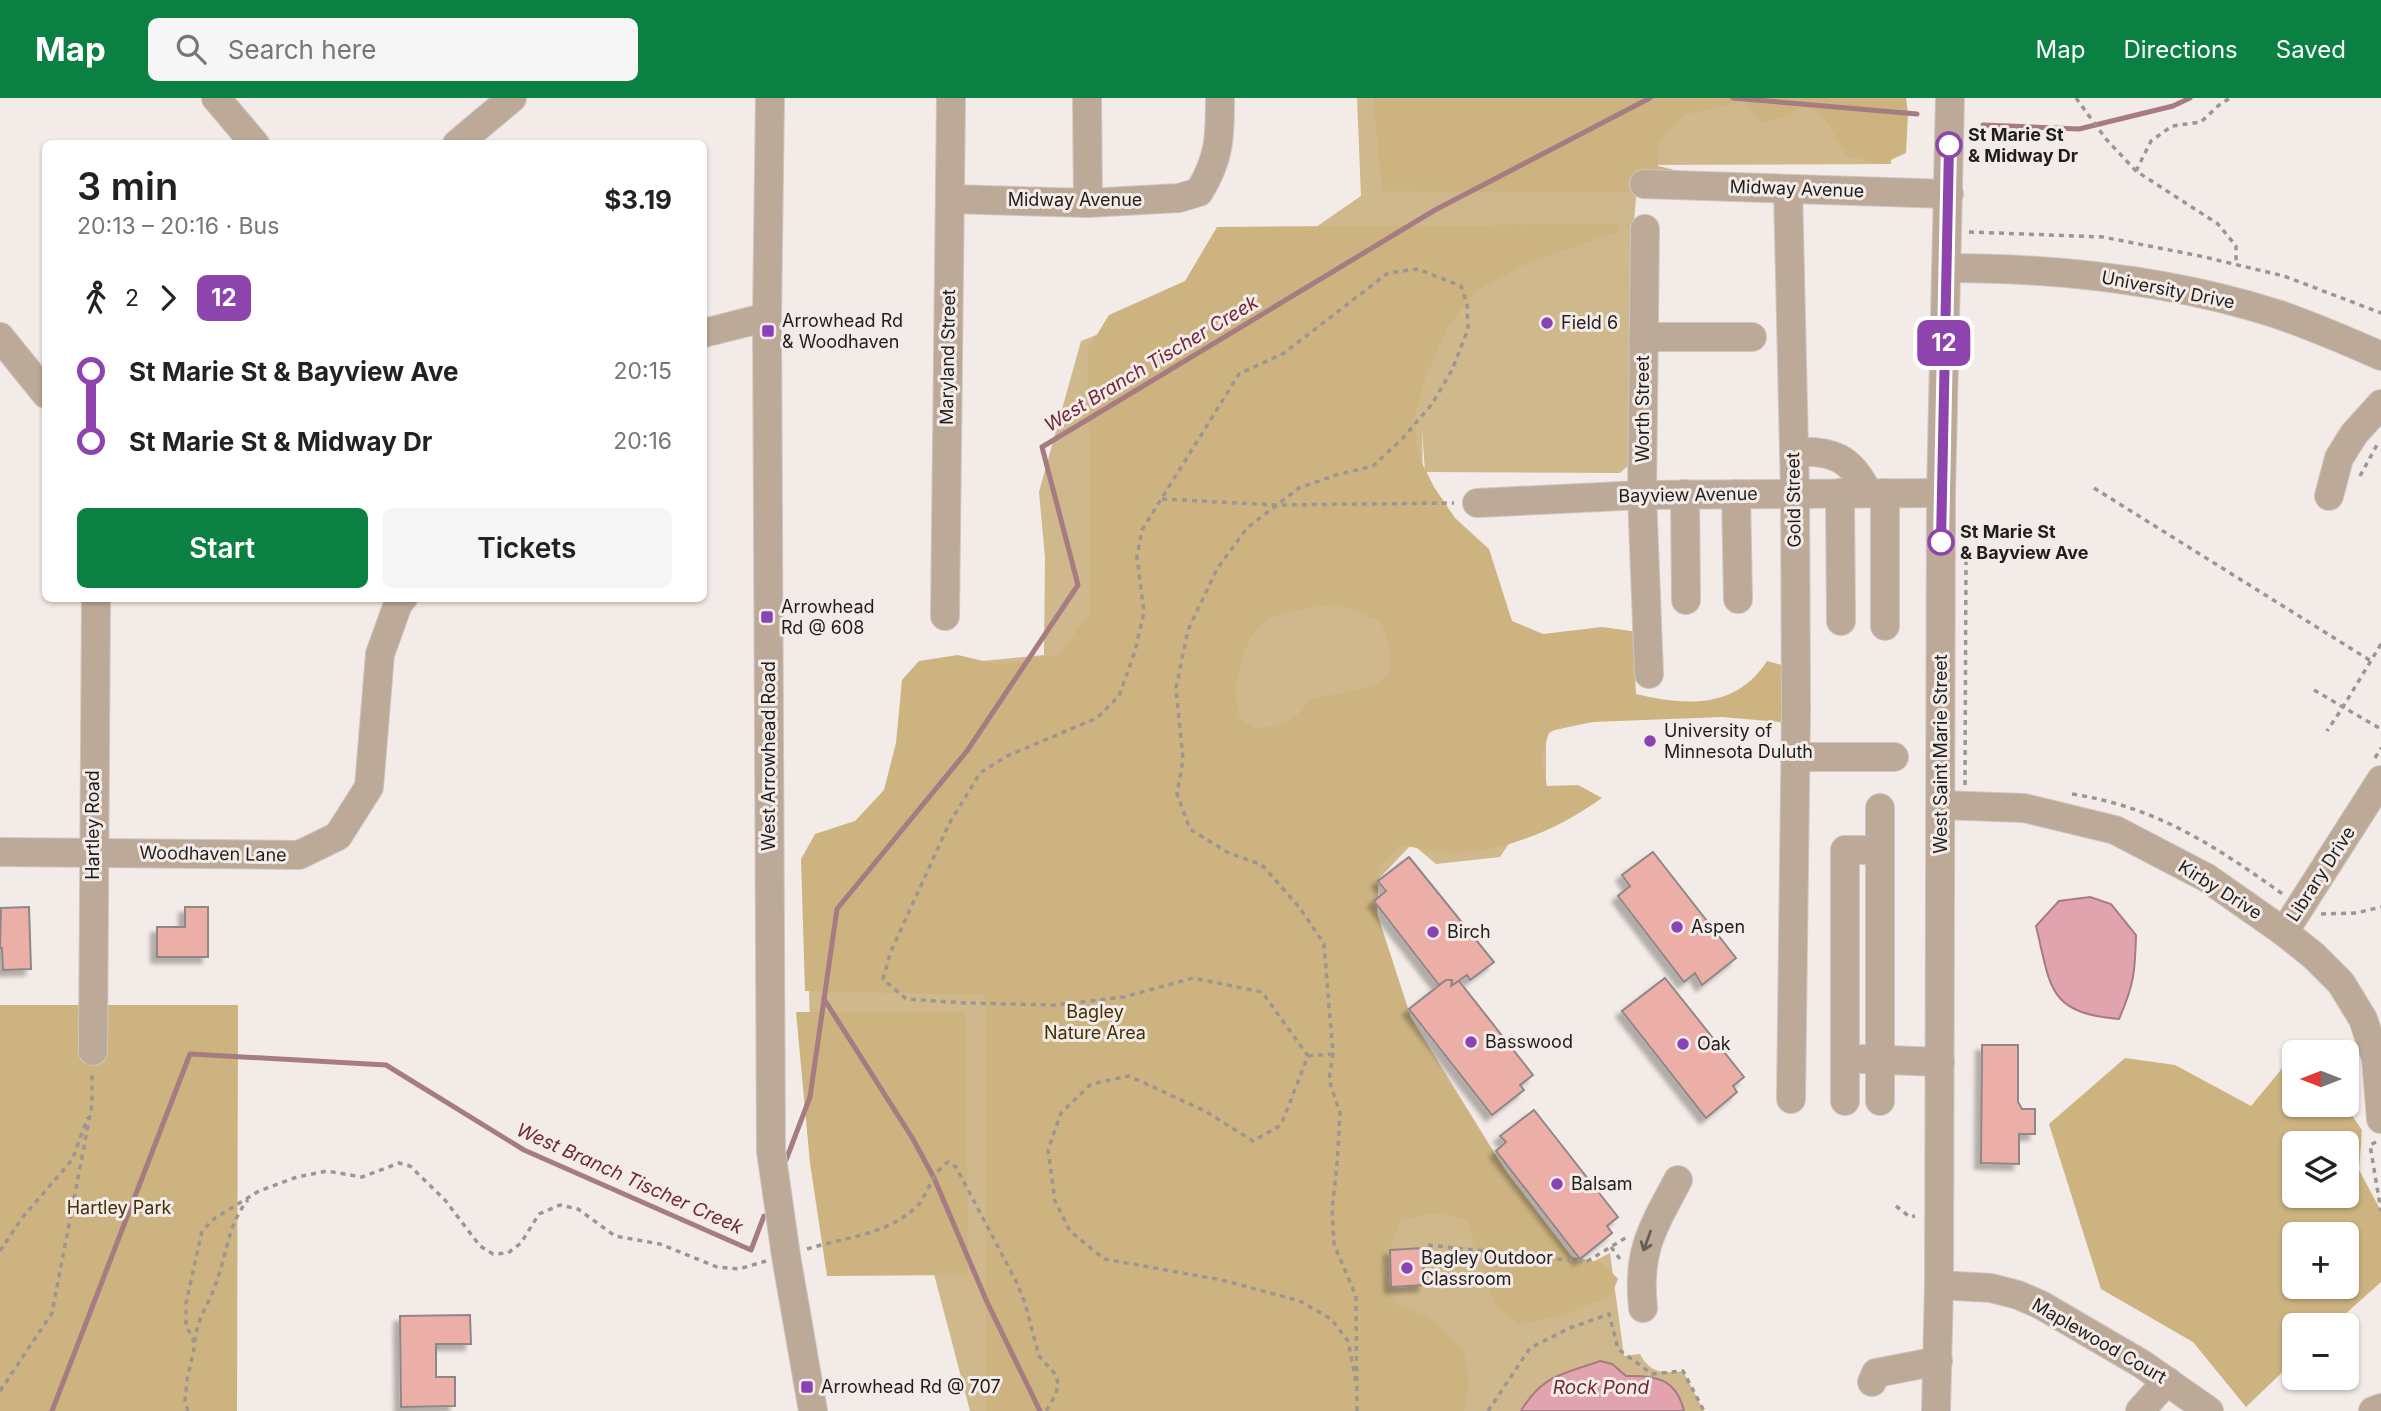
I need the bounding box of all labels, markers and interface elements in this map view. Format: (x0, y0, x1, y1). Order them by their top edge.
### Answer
search box (148, 18, 638, 81)
text: Map (35, 29, 106, 69)
icon: search (172, 30, 210, 68)
text: Search here (228, 34, 376, 65)
text: Map (2036, 35, 2085, 64)
text: Directions (2123, 35, 2238, 64)
text: Saved (2276, 35, 2346, 64)
place label: St Marie St & Midway Dr (1968, 124, 2078, 166)
marker: St Marie St & Midway Dr (1936, 132, 1962, 158)
text: 3 min (77, 163, 178, 209)
street label: Midway Avenue (1729, 176, 1865, 201)
text: $3.19 (604, 184, 672, 215)
street label: Midway Avenue (1008, 189, 1142, 210)
text: 20:13 – 20:16 · Bus (77, 212, 279, 240)
street label: University Drive (2100, 266, 2237, 313)
icon: walk (77, 279, 115, 317)
icon: forward (149, 279, 187, 317)
text: 12 (211, 283, 237, 312)
text: 2 (125, 284, 139, 312)
street label: Maryland Street (936, 289, 959, 425)
water label: West Branch Tischer Creek (1040, 290, 1263, 436)
place label: Arrowhead Rd & Woodhaven (782, 310, 903, 352)
place label: Field 6 (1561, 312, 1618, 333)
marker: Field 6 (1539, 315, 1555, 331)
line badge: 12 (1912, 320, 1976, 366)
marker: Arrowhead Rd & Woodhaven (760, 323, 776, 339)
text: 12 (1931, 328, 1957, 357)
street label: Worth Street (1632, 355, 1653, 463)
text: St Marie St & Bayview Ave (129, 356, 459, 387)
text: 20:15 (614, 357, 672, 385)
text: St Marie St & Midway Dr (129, 426, 432, 457)
text: 20:16 (613, 427, 672, 455)
street label: Gold Street (1782, 452, 1805, 548)
street label: Bayview Avenue (1618, 483, 1758, 506)
button: Start (77, 508, 368, 588)
button: Tickets (382, 508, 672, 588)
place label: St Marie St & Bayview Ave (1960, 521, 2089, 563)
marker: St Marie St & Bayview Ave (1928, 529, 1954, 555)
place label: Arrowhead Rd @ 608 (781, 596, 875, 638)
marker: Arrowhead Rd @ 608 (759, 609, 775, 625)
street label: West Saint Marie Street (1930, 654, 1951, 854)
street label: West Arrowhead Road (758, 661, 779, 851)
place label: University of Minnesota Duluth (1664, 720, 1813, 762)
marker: University of Minnesota Duluth (1642, 733, 1658, 749)
street label: Hartley Road (82, 770, 103, 880)
street label: Library Drive (2282, 822, 2359, 925)
street label: Woodhaven Lane (139, 842, 287, 865)
street label: Kirby Drive (2175, 856, 2266, 923)
place label: Aspen (1691, 916, 1745, 937)
marker: Aspen (1669, 919, 1685, 935)
place label: Birch (1447, 921, 1491, 942)
marker: Birch (1425, 924, 1441, 940)
park label: Bagley Nature Area (1044, 1001, 1146, 1043)
place label: Basswood (1485, 1031, 1573, 1052)
place label: Oak (1697, 1033, 1731, 1054)
marker: Basswood (1463, 1034, 1479, 1050)
marker: Oak (1675, 1036, 1691, 1052)
north arrow (2282, 1040, 2359, 1116)
map controls (2282, 1040, 2359, 1390)
water label: West Branch Tischer Creek (513, 1118, 747, 1239)
button: layers (2282, 1131, 2359, 1208)
place label: Balsam (1571, 1173, 1633, 1194)
marker: Balsam (1549, 1176, 1565, 1192)
park label: Hartley Park (67, 1197, 171, 1218)
button: + (2282, 1222, 2359, 1299)
one-way arrow (1640, 1230, 1652, 1252)
place label: Bagley Outdoor Classroom (1421, 1247, 1553, 1289)
marker: Bagley Outdoor Classroom (1399, 1260, 1415, 1276)
street label: Maplewood Court (2028, 1294, 2170, 1388)
button: − (2282, 1313, 2359, 1390)
place label: Arrowhead Rd @ 707 (821, 1376, 1001, 1397)
water label: Rock Pond (1553, 1376, 1650, 1399)
marker: Arrowhead Rd @ 707 (799, 1379, 815, 1395)

